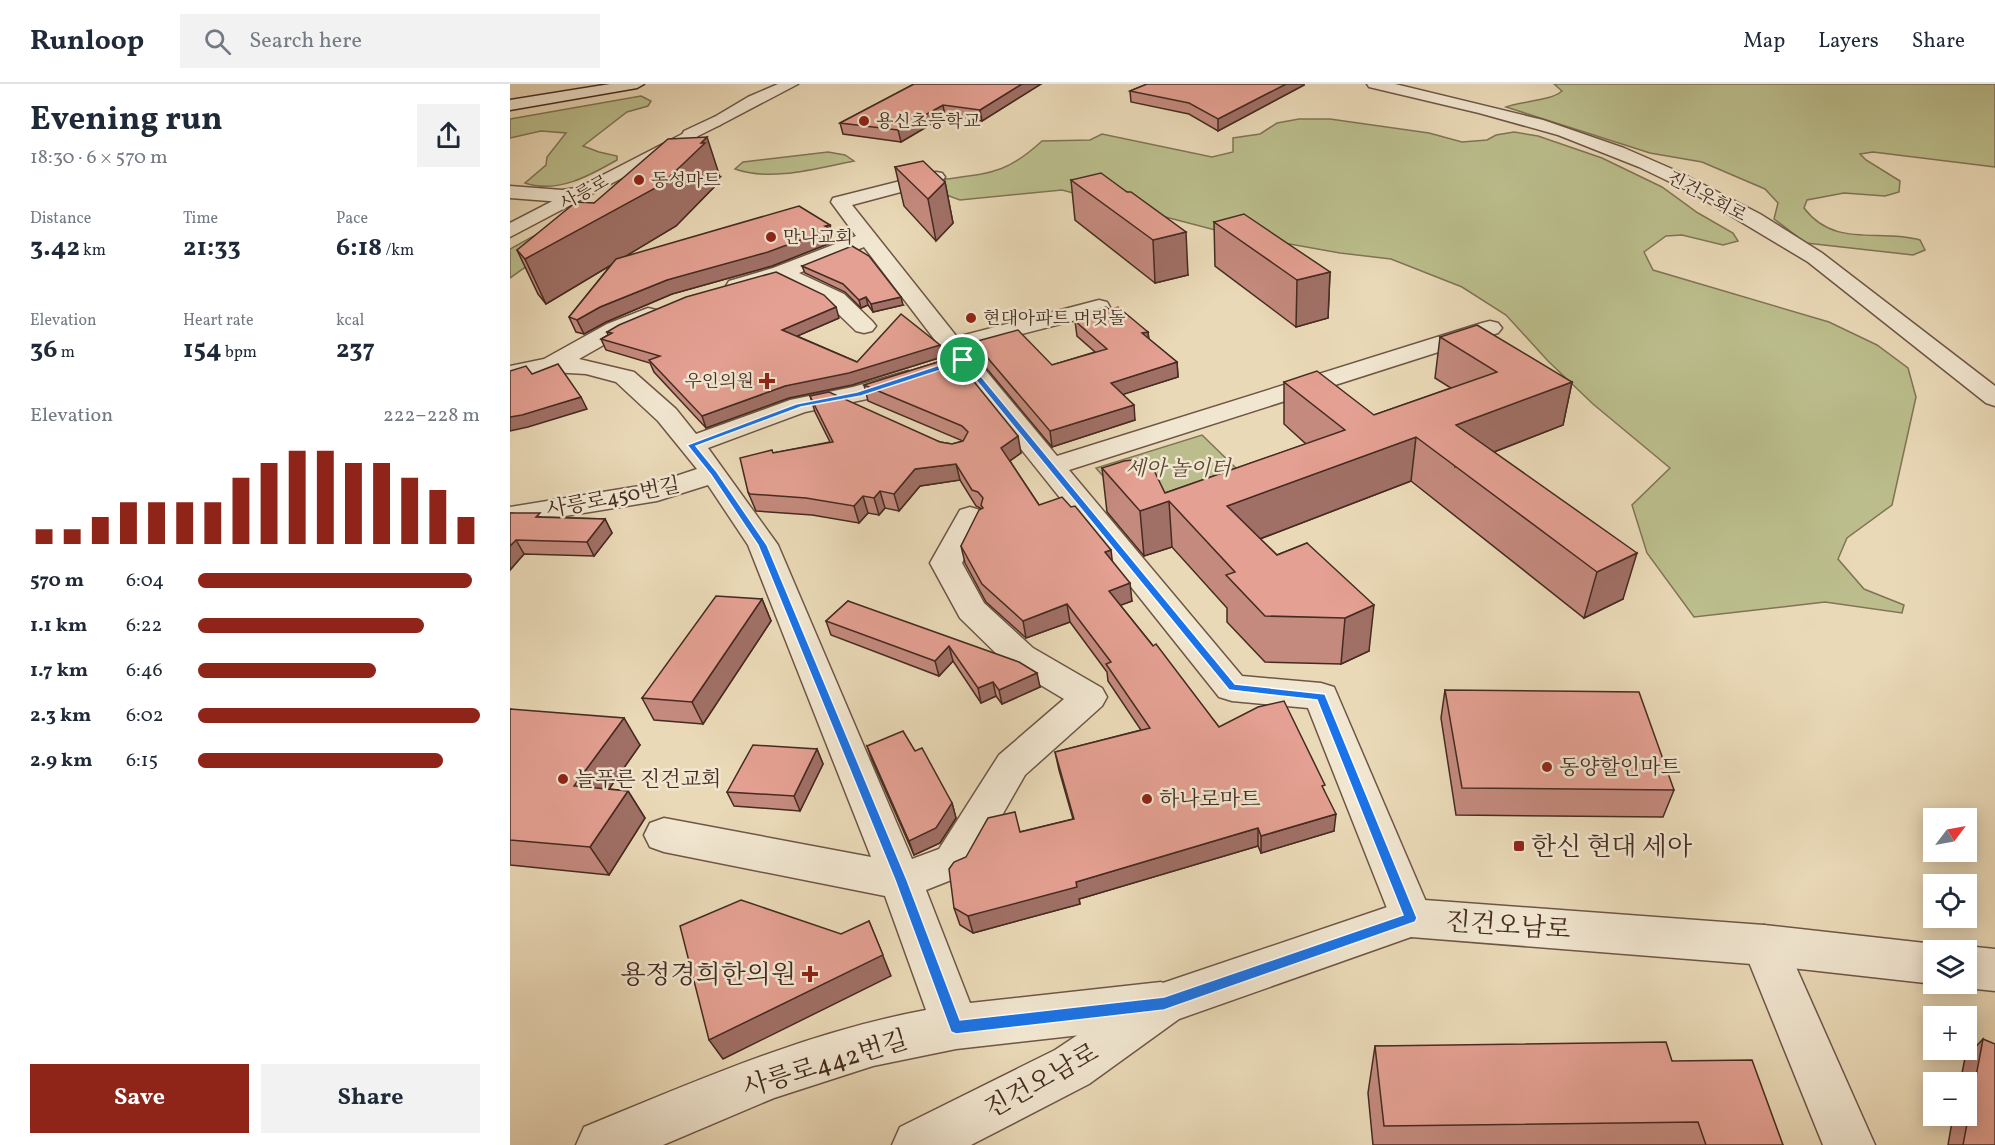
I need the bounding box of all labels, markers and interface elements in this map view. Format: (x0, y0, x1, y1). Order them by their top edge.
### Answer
search box (180, 14, 600, 68)
text: Runloop (30, 22, 144, 61)
icon: search (201, 25, 234, 58)
text: Search here (249, 26, 362, 57)
text: Map (1743, 27, 1785, 56)
text: Layers (1818, 27, 1879, 56)
text: Share (1912, 27, 1965, 56)
text: Evening run (30, 98, 223, 144)
button: share (417, 104, 480, 167)
place label: 용신초등학교 (876, 110, 981, 135)
marker: 용신초등학교 (857, 114, 871, 128)
text: 18:30 · 6 × 570 m (30, 144, 168, 172)
street label: 진건우회로 (1662, 166, 1751, 229)
place label: 동성마트 (651, 169, 721, 194)
street label: 사릉로 (556, 170, 614, 217)
marker: 동성마트 (632, 173, 646, 187)
text: Distance (30, 208, 91, 230)
text: Time (183, 208, 218, 230)
text: Pace (336, 208, 368, 230)
place label: 만나교회 (783, 226, 853, 251)
text: 3.42 (30, 230, 80, 266)
text: 21:33 (183, 230, 241, 266)
text: 6:18 (336, 230, 382, 266)
marker: 만나교회 (764, 230, 778, 244)
text: km (80, 240, 106, 262)
text: /km (382, 240, 414, 262)
place label: 현대아파트 머릿돌 (983, 307, 1126, 332)
text: Elevation (30, 310, 97, 332)
text: Heart rate (183, 310, 254, 332)
text: kcal (336, 310, 364, 332)
marker: 현대아파트 머릿돌 (964, 311, 978, 325)
text: 36 (30, 332, 58, 368)
text: 154 (183, 332, 222, 368)
text: 237 (336, 332, 375, 368)
pin (937, 334, 988, 385)
text: m (58, 342, 75, 364)
text: bpm (222, 342, 257, 364)
icon: arrive (946, 343, 979, 376)
place label: 우인의원 (684, 370, 754, 395)
marker: 우인의원 (758, 372, 776, 390)
text: Elevation (30, 402, 113, 430)
text: 222–228 m (383, 402, 480, 430)
park label: 세아 놀이터 (1125, 455, 1232, 484)
street label: 사릉로450번길 (544, 471, 683, 526)
text: 570 m (30, 567, 84, 595)
text: 6:04 (126, 567, 164, 595)
text: 1.1 km (30, 612, 87, 640)
text: 6:22 (126, 612, 162, 640)
text: 1.7 km (30, 657, 88, 685)
text: 6:46 (126, 657, 163, 685)
text: 2.3 km (30, 702, 91, 730)
text: 6:02 (126, 702, 164, 730)
text: 2.9 km (30, 747, 93, 775)
text: 6:15 (126, 747, 158, 775)
place label: 동양할인마트 (1559, 754, 1681, 783)
marker: 동양할인마트 (1540, 760, 1554, 774)
place label: 늘푸른 진건교회 (575, 766, 721, 795)
marker: 늘푸른 진건교회 (556, 772, 570, 786)
place label: 하나로마트 (1159, 786, 1260, 815)
marker: 하나로마트 (1140, 792, 1154, 806)
north arrow (1923, 808, 1977, 862)
map controls (1923, 808, 1977, 1126)
place label: 한신 현대 세아 (1531, 830, 1693, 866)
marker: 한신 현대 세아 (1512, 839, 1526, 853)
button: locate (1923, 874, 1977, 928)
street label: 진건오남로 (1444, 905, 1572, 949)
button: layers (1923, 940, 1977, 994)
place label: 용정경희한의원 (620, 958, 796, 994)
marker: 용정경희한의원 (801, 965, 819, 983)
button: + (1923, 1006, 1977, 1060)
street label: 사릉로442번길 (739, 1023, 912, 1107)
street label: 진건오남로 (978, 1036, 1106, 1128)
button: Save (30, 1064, 249, 1133)
button: Share (261, 1064, 480, 1133)
button: − (1923, 1072, 1977, 1126)

